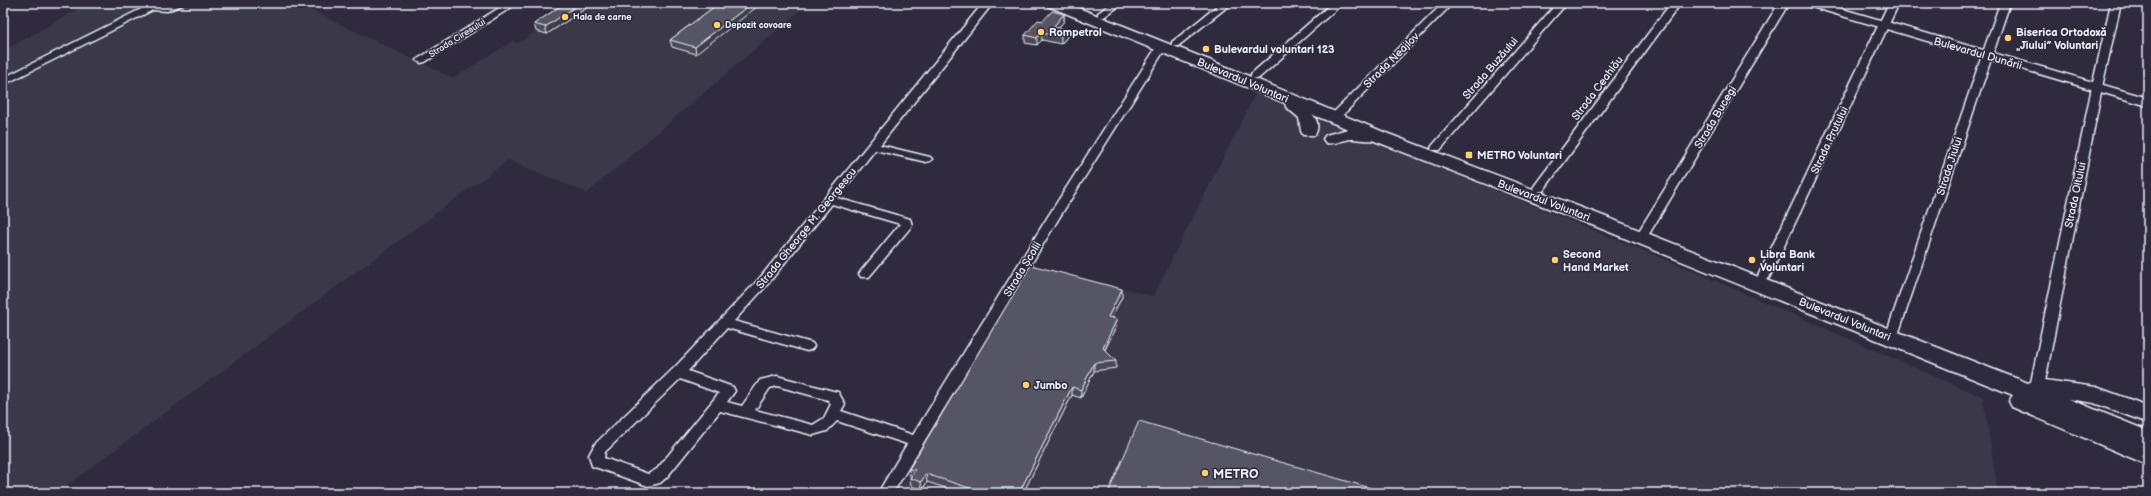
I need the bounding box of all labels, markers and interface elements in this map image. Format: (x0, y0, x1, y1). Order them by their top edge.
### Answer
marker: Hala de carne (560, 12, 570, 22)
place label: Hala de carne (573, 12, 631, 23)
street label: Strada Ciresului (427, 17, 488, 60)
marker: Depozit covoare (712, 20, 722, 30)
place label: Depozit covoare (725, 20, 792, 31)
place label: Rompetrol (1049, 26, 1102, 39)
place label: Biserica Ortodoxă „Jiului” Voluntari (2016, 26, 2107, 52)
marker: Rompetrol (1036, 27, 1046, 37)
street label: Strada Neajlov (1361, 29, 1422, 91)
marker: Biserica Ortodoxă „Jiului” Voluntari (2003, 33, 2013, 43)
street label: Strada Buzăului (1460, 35, 1521, 102)
street label: Bulevardul Dunării (1932, 35, 2023, 72)
place label: Bulevardul voluntari 123 (1214, 43, 1335, 56)
marker: Bulevardul voluntari 123 (1201, 44, 1211, 54)
street label: Strada Ceahlău (1569, 54, 1626, 123)
street label: Bulevardul Voluntari (1195, 55, 1290, 106)
street label: Strada Bucegi (1692, 84, 1739, 151)
street label: Strada Prutului (1808, 104, 1851, 176)
street label: Strada Jiului (1934, 135, 1965, 197)
place label: METRO Voluntari (1477, 149, 1562, 162)
marker: METRO Voluntari (1464, 150, 1474, 160)
street label: Strada Oltului (2062, 161, 2089, 229)
street label: Strada Gheorge M. Georgescu (754, 165, 859, 291)
street label: Bulevardul Voluntari (1496, 177, 1592, 224)
street label: Strada Școlii (1001, 239, 1044, 299)
place label: Second Hand Market (1563, 248, 1629, 274)
place label: Libra Bank Voluntari (1760, 248, 1815, 274)
marker: Second Hand Market (1550, 255, 1560, 265)
marker: Libra Bank Voluntari (1747, 255, 1757, 265)
street label: Bulevardul Voluntari (1797, 295, 1893, 344)
place label: Jumbo (1034, 379, 1068, 392)
marker: Jumbo (1021, 380, 1031, 390)
place label: METRO (1213, 466, 1259, 482)
marker: METRO (1200, 468, 1210, 478)

